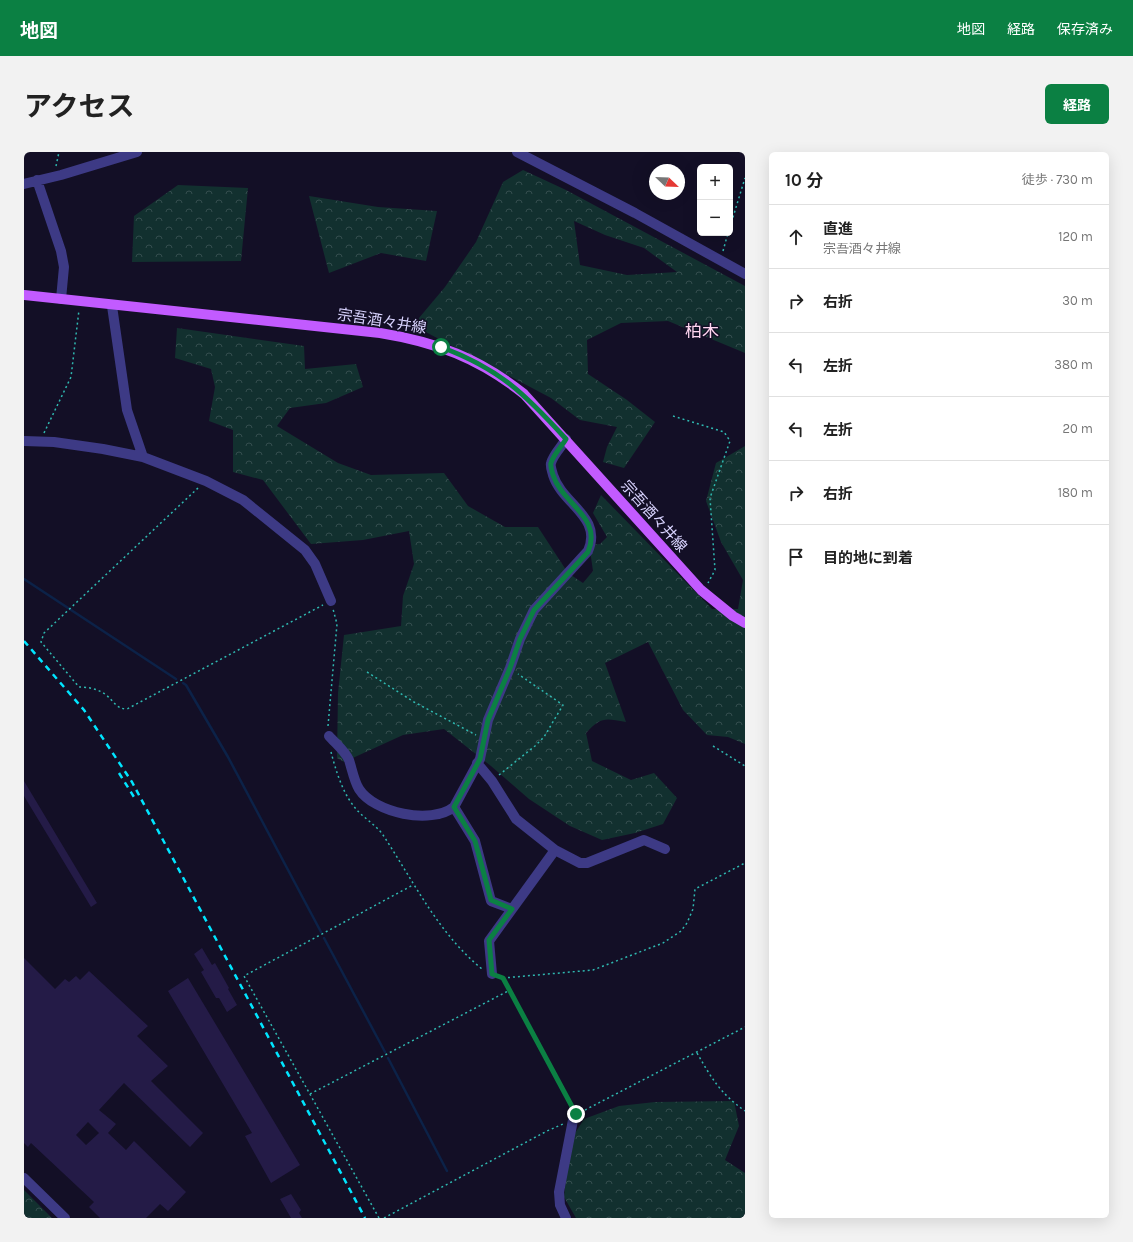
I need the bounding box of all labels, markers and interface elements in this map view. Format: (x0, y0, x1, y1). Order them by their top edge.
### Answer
text: 地図 (20, 20, 58, 42)
text: 地図 (957, 21, 985, 38)
text: 経路 (1007, 21, 1035, 38)
text: 保存済み (1057, 21, 1113, 38)
button: 経路 (1045, 84, 1109, 124)
text: アクセス (24, 90, 135, 123)
north arrow (649, 164, 685, 200)
map controls (697, 164, 733, 236)
button: + (697, 164, 733, 200)
text: 10 分 (785, 170, 823, 190)
text: 徒歩 · 730 m (1022, 172, 1093, 187)
button: − (697, 200, 733, 236)
text: 直進 (823, 220, 853, 238)
icon: ahead (785, 226, 807, 248)
text: 120 m (1058, 229, 1093, 244)
text: 宗吾酒々井線 (823, 241, 901, 256)
icon: right (785, 290, 807, 312)
text: 右折 (823, 293, 853, 311)
text: 30 m (1062, 293, 1093, 308)
street label: 宗吾酒々井線 (336, 305, 428, 337)
district label: 柏木 (685, 321, 719, 341)
route start (432, 338, 450, 356)
icon: left (785, 354, 807, 376)
text: 左折 (823, 357, 853, 375)
text: 380 m (1054, 357, 1093, 372)
icon: left (785, 418, 807, 440)
text: 左折 (823, 421, 853, 439)
text: 20 m (1063, 421, 1093, 436)
street label: 宗吾酒々井線 (617, 477, 691, 555)
icon: right (785, 482, 807, 504)
text: 右折 (823, 485, 853, 503)
text: 180 m (1058, 485, 1093, 500)
icon: arrive (785, 546, 807, 568)
text: 目的地に到着 (823, 549, 913, 567)
route end (567, 1105, 585, 1123)

